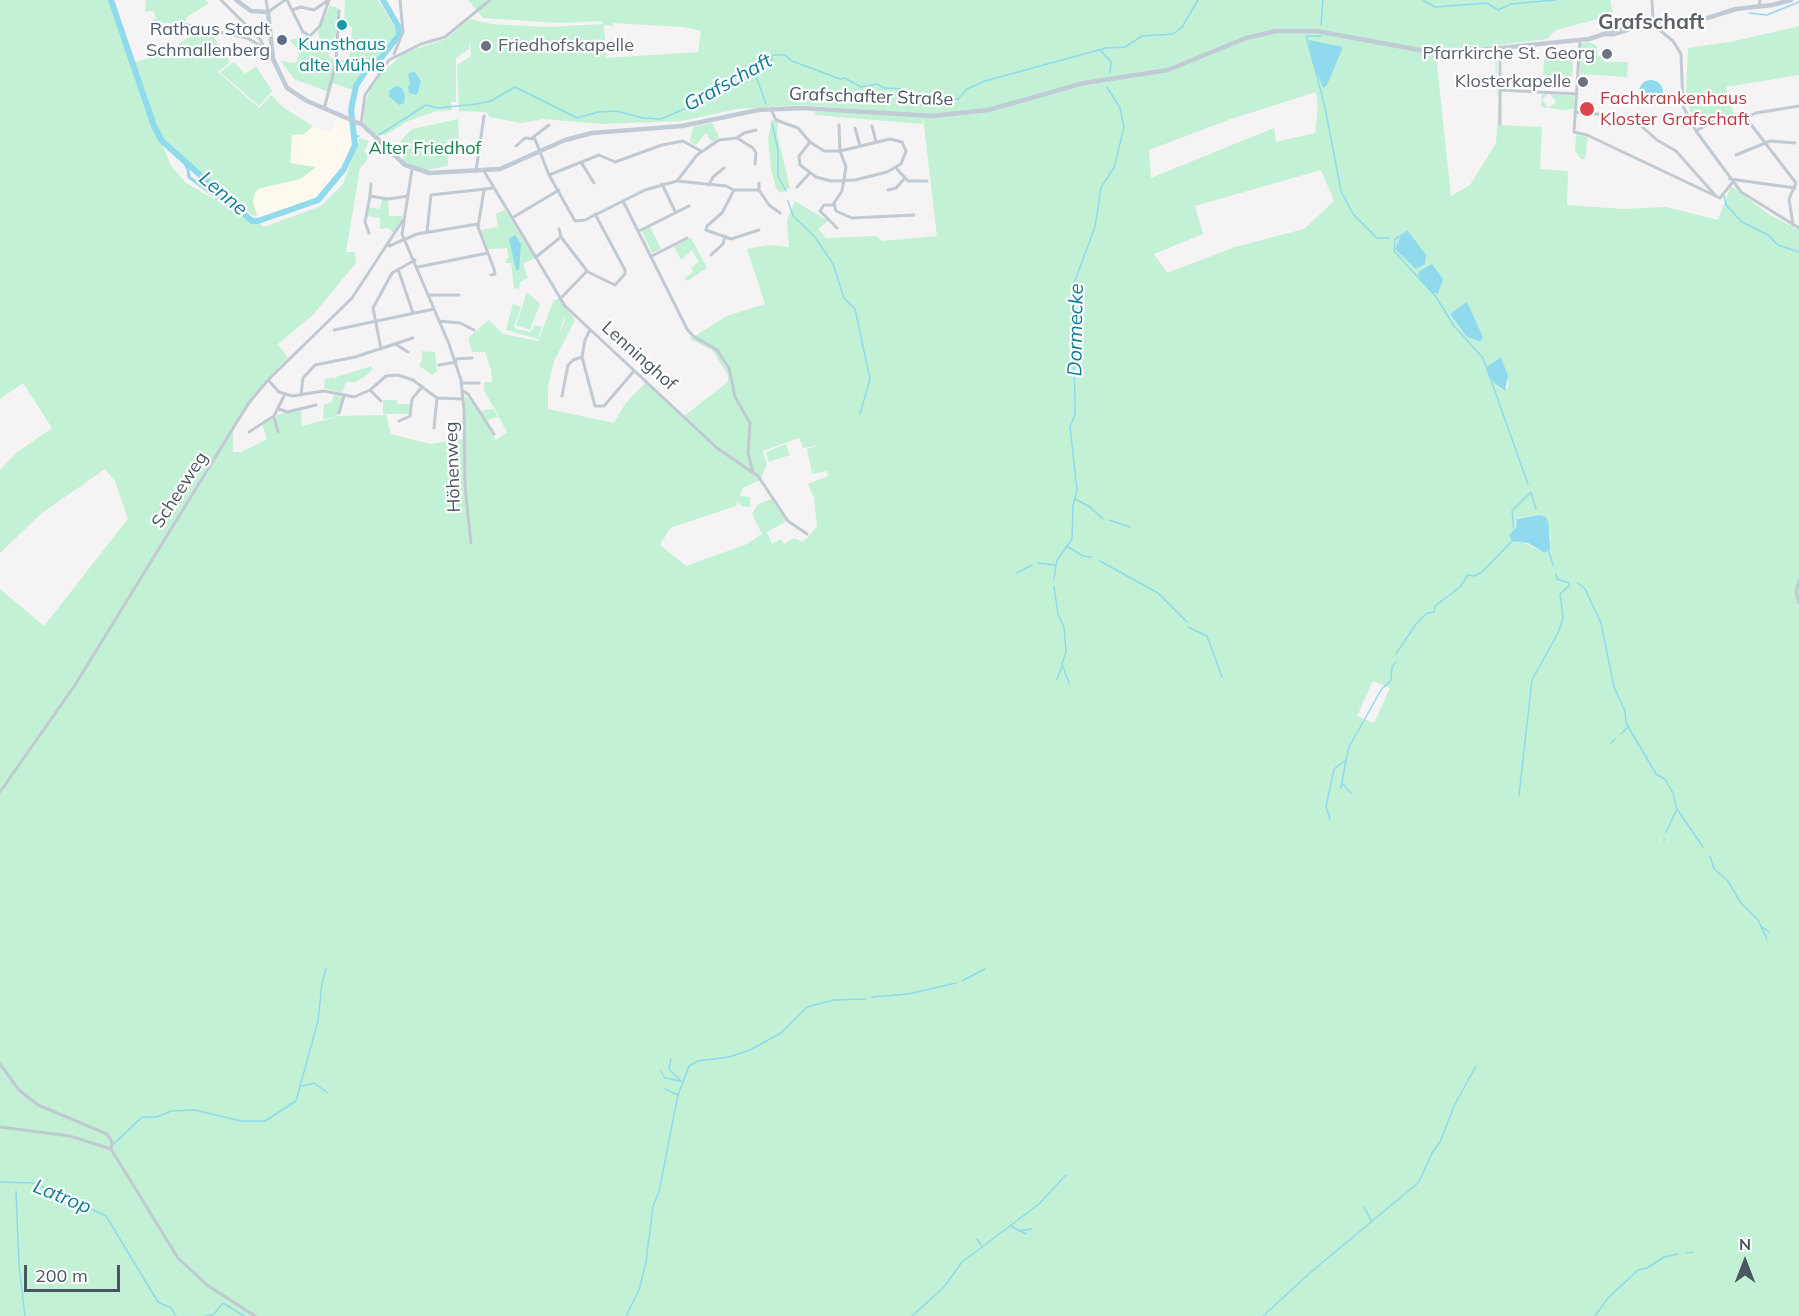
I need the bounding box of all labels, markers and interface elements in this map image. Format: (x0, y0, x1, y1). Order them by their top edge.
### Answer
district label: Grafschaft (1598, 10, 1704, 36)
marker: Kunsthaus alte Mühle (335, 18, 349, 32)
place label: Rathaus Stadt Schmallenberg (146, 19, 270, 62)
marker: Rathaus Stadt Schmallenberg (275, 33, 289, 47)
place label: Kunsthaus alte Mühle (298, 34, 386, 76)
place label: Friedhofskapelle (498, 35, 634, 57)
marker: Friedhofskapelle (479, 39, 493, 53)
place label: Pfarrkirche St. Georg (1422, 43, 1595, 65)
marker: Pfarrkirche St. Georg (1600, 47, 1614, 61)
water label: Grafschaft (680, 49, 776, 117)
place label: Klosterkapelle (1455, 71, 1571, 93)
marker: Klosterkapelle (1576, 75, 1590, 89)
street label: Grafschafter Straße (788, 83, 954, 111)
place label: Fachkrankenhaus Kloster Grafschaft (1600, 88, 1750, 130)
marker: Fachkrankenhaus Kloster Grafschaft (1578, 100, 1596, 118)
park label: Alter Friedhof (369, 138, 481, 160)
water label: Lenne (194, 167, 252, 221)
water label: Dormecke (1063, 283, 1089, 377)
street label: Lenninghof (597, 317, 681, 395)
street label: Höhenweg (441, 421, 465, 513)
street label: Scheeweg (147, 448, 213, 532)
water label: Latrop (29, 1175, 95, 1219)
north arrow (1715, 1232, 1775, 1292)
text: N (1739, 1234, 1751, 1254)
scale bar (27, 1253, 123, 1291)
text: 200 m (35, 1264, 88, 1287)

